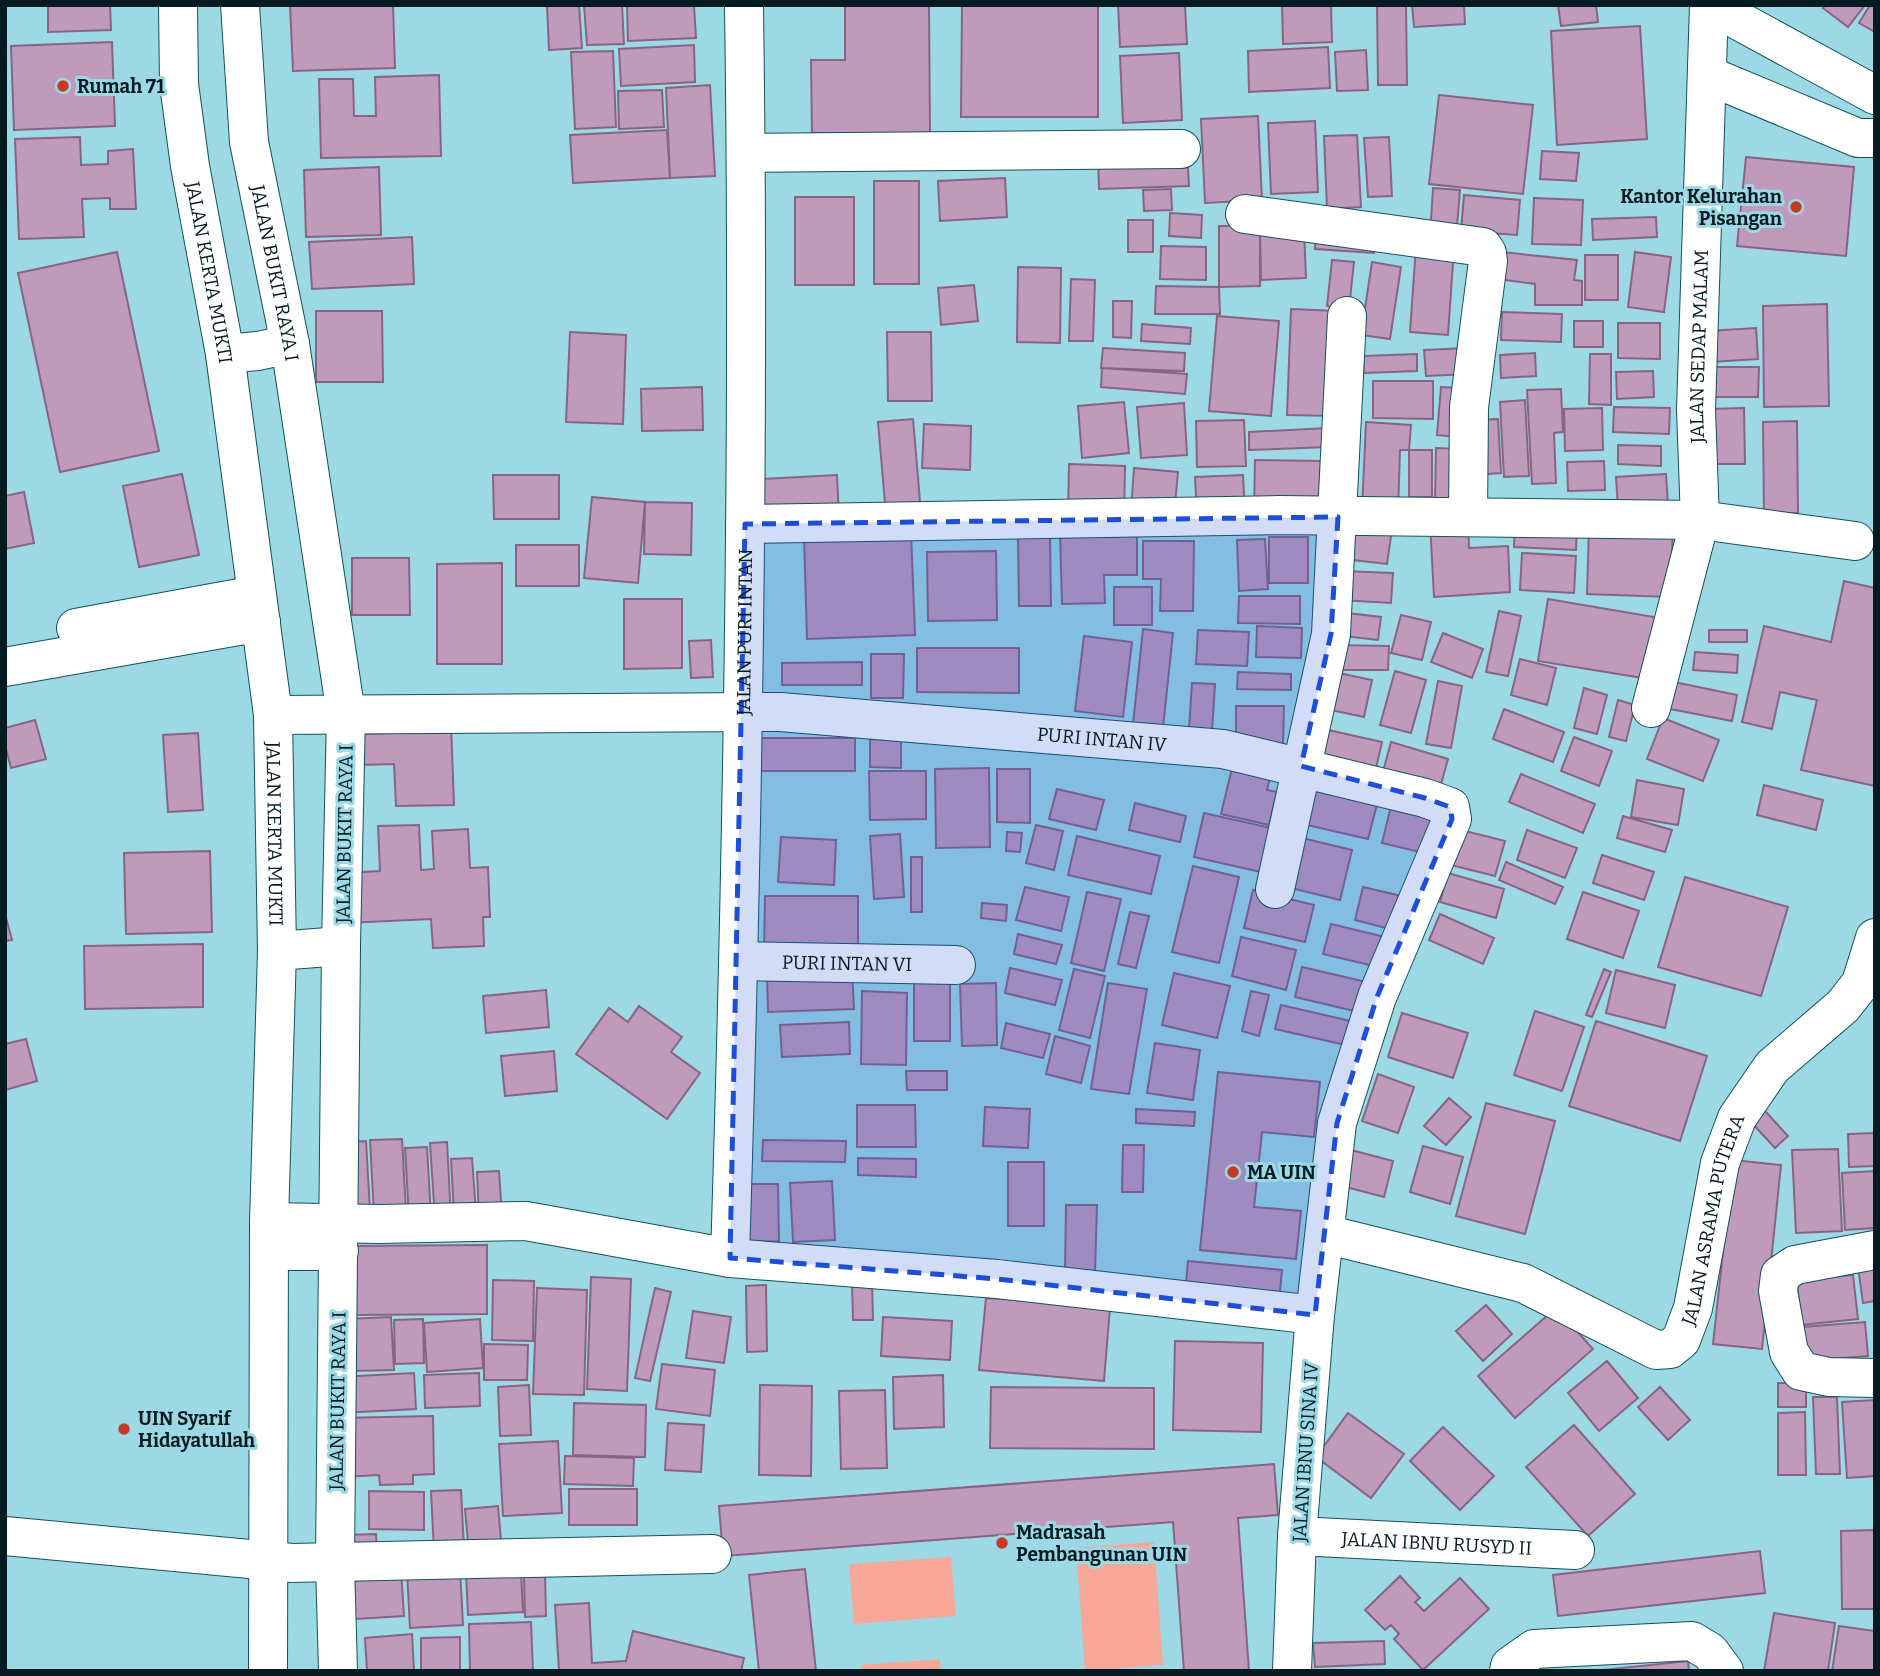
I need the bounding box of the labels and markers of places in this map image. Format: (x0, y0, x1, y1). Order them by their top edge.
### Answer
place label: Rumah 71 (77, 75, 165, 98)
marker: Rumah 71 (55, 78, 71, 94)
place label: Kantor Kelurahan Pisangan (1620, 185, 1783, 230)
marker: Kantor Kelurahan Pisangan (1788, 199, 1804, 215)
place label: MA UIN (1247, 1161, 1316, 1184)
marker: MA UIN (1225, 1164, 1241, 1180)
place label: UIN Syarif Hidayatullah (138, 1407, 255, 1452)
marker: UIN Syarif Hidayatullah (116, 1421, 132, 1437)
place label: Madrasah Pembangunan UIN (1016, 1521, 1187, 1566)
marker: Madrasah Pembangunan UIN (994, 1535, 1010, 1551)

